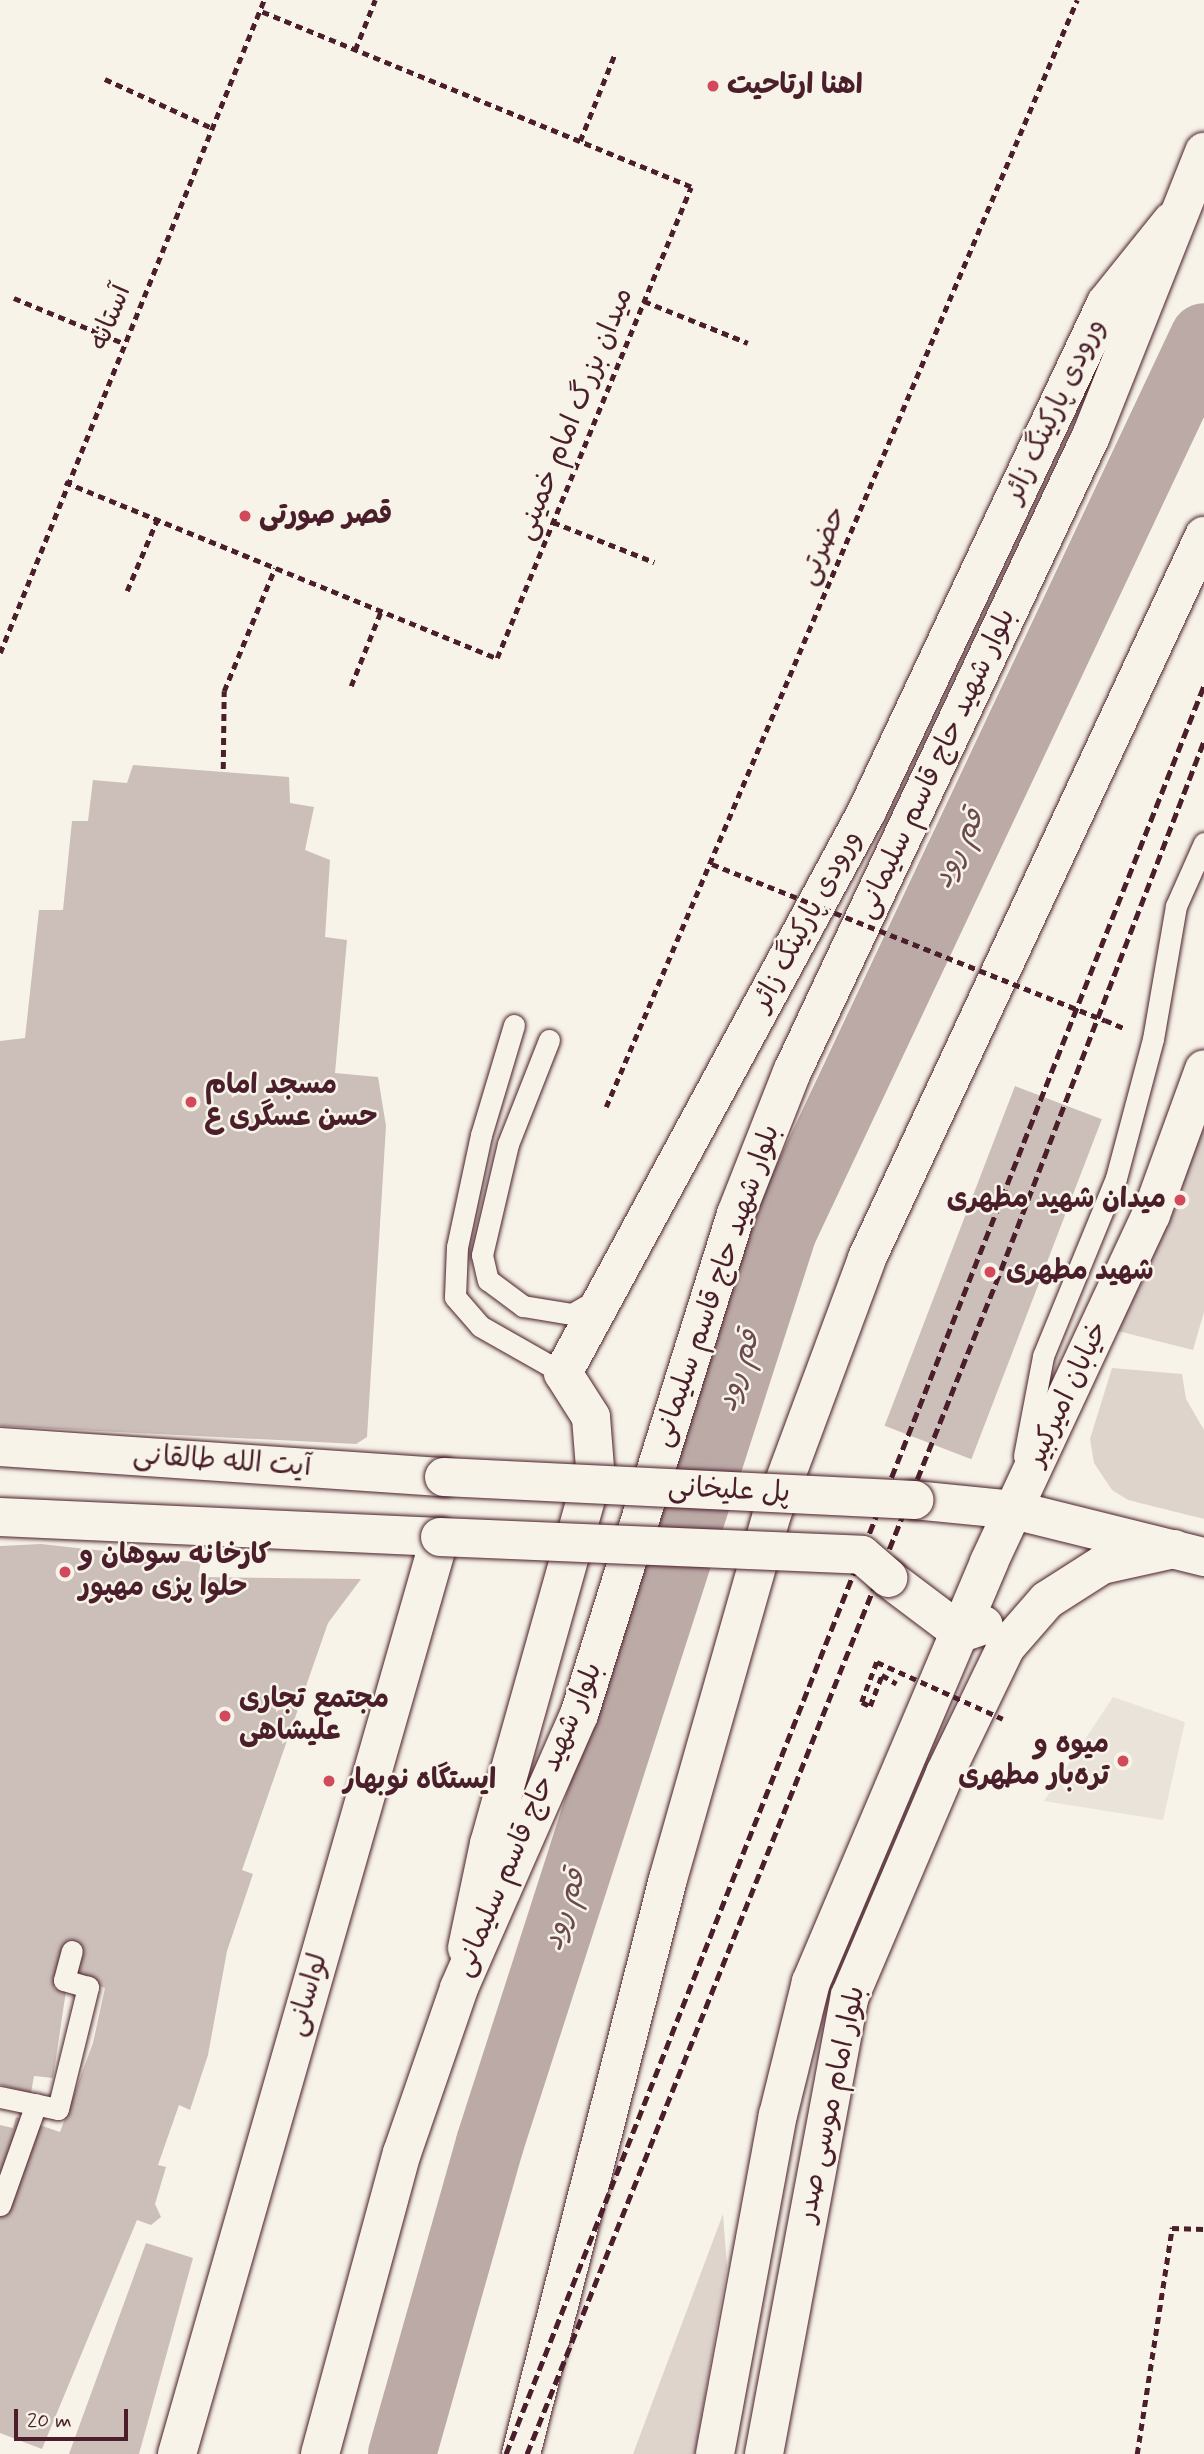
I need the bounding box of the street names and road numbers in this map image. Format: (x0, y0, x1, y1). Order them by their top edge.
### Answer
street label: آستانه (83, 280, 139, 356)
street label: میدان بزرگ امام خمینی (509, 283, 641, 545)
street label: ورودی پارکینگ زائر (997, 313, 1113, 509)
street label: حضرتی (791, 501, 855, 591)
street label: بلوار شهید حاج قاسم سلیمانی (850, 604, 1024, 924)
street label: ورودی پارکینگ زائر (745, 825, 869, 1017)
street label: بلوار شهید حاج قاسم سلیمانی (646, 1121, 788, 1451)
street label: خیابان امیرکبیر (1020, 1316, 1116, 1472)
street label: آیت الله طالقانی (132, 1439, 312, 1485)
street label: پل علیخانی (667, 1471, 791, 1511)
street label: بلوار شهید حاج قاسم سلیمانی (447, 1658, 611, 1982)
street label: لواسانی (280, 1950, 336, 2040)
street label: بلوار امام موسی صدر (791, 1983, 873, 2225)

